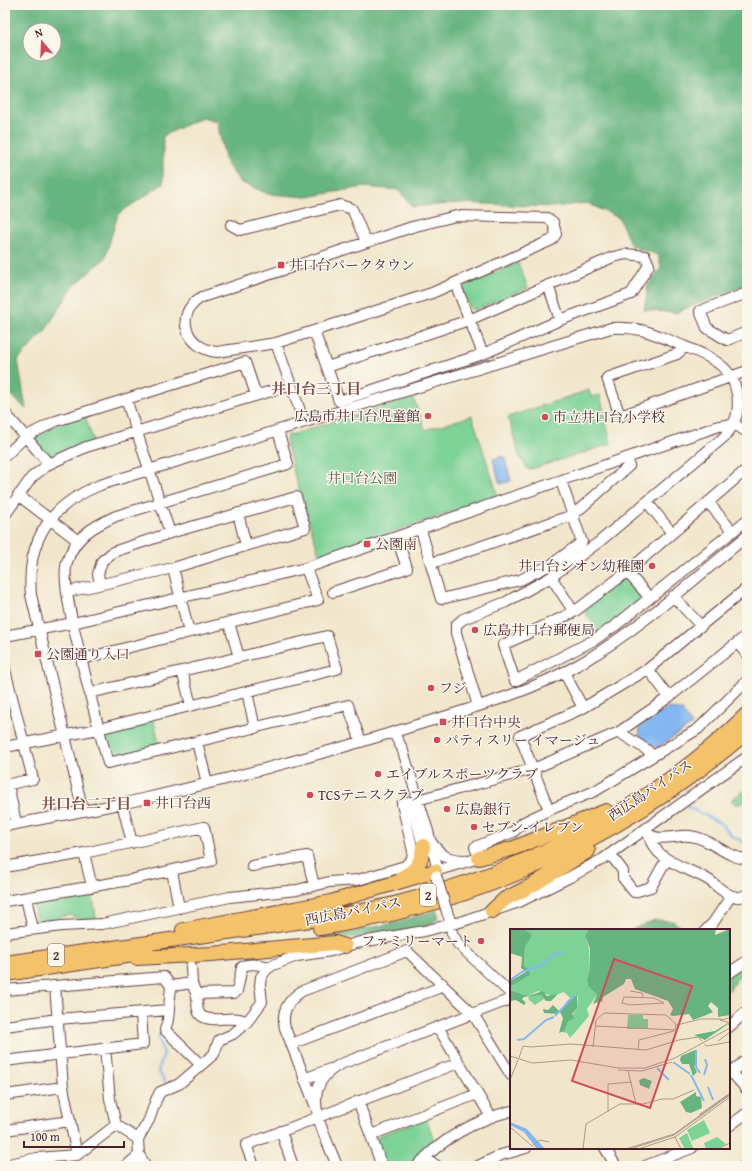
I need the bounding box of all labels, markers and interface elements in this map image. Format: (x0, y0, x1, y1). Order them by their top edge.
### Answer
north arrow (22, 22, 62, 62)
text: N (33, 24, 45, 41)
place label: 井口台パークタウン (289, 255, 415, 275)
marker: 井口台パークタウン (276, 260, 286, 270)
district label: 井口台三丁目 (271, 378, 361, 399)
place label: 広島市井口台児童館 (294, 406, 420, 426)
place label: 市立井口台小学校 (553, 407, 665, 427)
marker: 広島市井口台児童館 (423, 411, 433, 421)
marker: 市立井口台小学校 (540, 412, 550, 422)
park label: 井口台公園 (327, 468, 397, 488)
place label: 公園南 (375, 534, 417, 554)
marker: 公園南 (362, 539, 372, 549)
place label: 井口台シオン幼稚園 (518, 556, 644, 576)
marker: 井口台シオン幼稚園 (647, 561, 657, 571)
place label: 広島井口台郵便局 (483, 620, 595, 640)
marker: 広島井口台郵便局 (470, 625, 480, 635)
place label: 公園通り入口 (46, 644, 130, 664)
marker: 公園通り入口 (33, 649, 43, 659)
place label: フジ (439, 678, 466, 698)
marker: フジ (426, 683, 436, 693)
place label: 井口台中央 (451, 712, 521, 732)
marker: 井口台中央 (438, 717, 448, 727)
place label: パティスリー イマージュ (445, 730, 600, 750)
marker: パティスリー イマージュ (432, 735, 442, 745)
street label: 西広島バイパス (604, 754, 696, 826)
place label: エイブルスポーツクラブ (386, 764, 538, 784)
marker: エイブルスポーツクラブ (373, 769, 383, 779)
place label: TCSテニスクラブ (318, 785, 424, 805)
marker: TCSテニスクラブ (305, 790, 315, 800)
district label: 井口台二丁目 (41, 793, 131, 814)
place label: 井口台西 (155, 793, 211, 813)
marker: 井口台西 (142, 798, 152, 808)
place label: 広島銀行 (455, 799, 511, 819)
marker: 広島銀行 (442, 804, 452, 814)
place label: セブン-イレブン (482, 817, 584, 837)
marker: セブン-イレブン (469, 822, 479, 832)
road number: 2 (420, 884, 436, 906)
street label: 西広島バイパス (303, 892, 403, 930)
inset map (510, 929, 730, 1149)
place label: ファミリーマート (361, 931, 473, 951)
marker: ファミリーマート (476, 936, 486, 946)
road number: 2 (48, 944, 64, 966)
scale bar (24, 1123, 124, 1149)
text: 100 m (30, 1128, 60, 1145)

